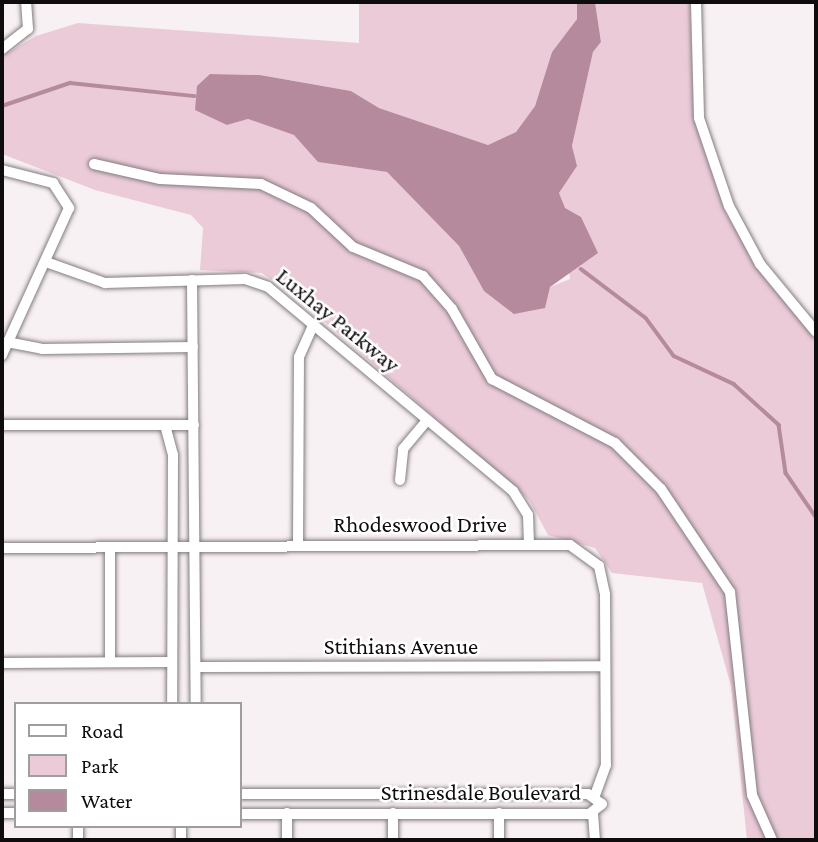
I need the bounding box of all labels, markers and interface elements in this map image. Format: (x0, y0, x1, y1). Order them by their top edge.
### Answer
street label: Luxhay Parkway (271, 262, 405, 378)
street label: Rhodeswood Drive (333, 510, 507, 538)
street label: Stithians Avenue (324, 632, 478, 660)
legend (14, 702, 242, 828)
text: Road (81, 719, 124, 743)
text: Park (81, 754, 118, 778)
street label: Strinesdale Boulevard (381, 778, 581, 806)
text: Water (81, 789, 133, 813)

